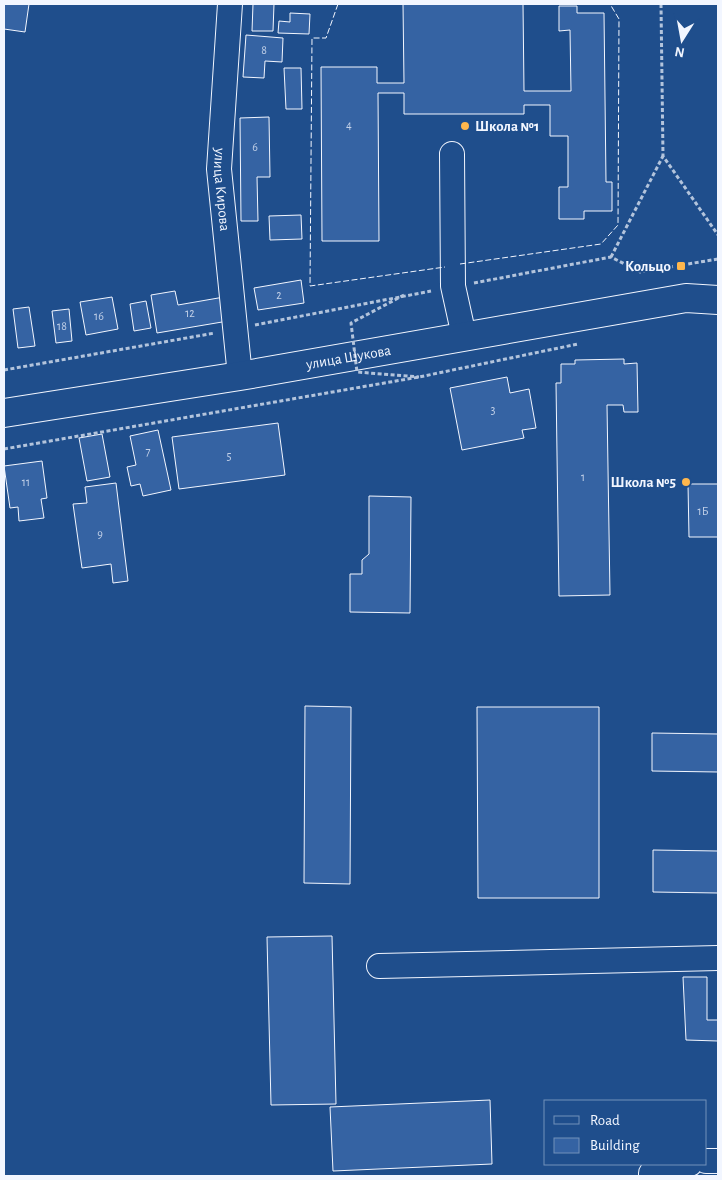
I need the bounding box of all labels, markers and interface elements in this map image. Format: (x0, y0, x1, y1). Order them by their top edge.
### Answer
north arrow (657, 15, 707, 65)
house number: 8 (261, 44, 267, 56)
text: N (674, 44, 686, 60)
house number: 4 (346, 119, 352, 131)
place label: Школа №1 (475, 119, 539, 134)
marker: Школа №1 (459, 120, 471, 132)
house number: 6 (252, 141, 258, 153)
street label: улица Кирова (211, 146, 232, 232)
place label: Кольцо (625, 259, 671, 274)
marker: Кольцо (675, 260, 687, 272)
house number: 2 (276, 289, 282, 301)
house number: 12 (185, 307, 195, 319)
house number: 16 (94, 310, 104, 322)
house number: 18 (57, 320, 67, 332)
street label: улица Шукова (304, 343, 392, 372)
house number: 3 (491, 404, 496, 416)
house number: 7 (145, 445, 151, 457)
house number: 5 (226, 450, 232, 462)
house number: 1 (581, 471, 585, 483)
place label: Школа №5 (611, 475, 676, 490)
house number: 11 (22, 476, 30, 488)
marker: Школа №5 (680, 476, 692, 488)
house number: 1Б (698, 505, 709, 517)
house number: 9 (97, 528, 103, 540)
legend (544, 1100, 707, 1165)
text: Road (590, 1113, 620, 1128)
text: Building (590, 1138, 640, 1153)

